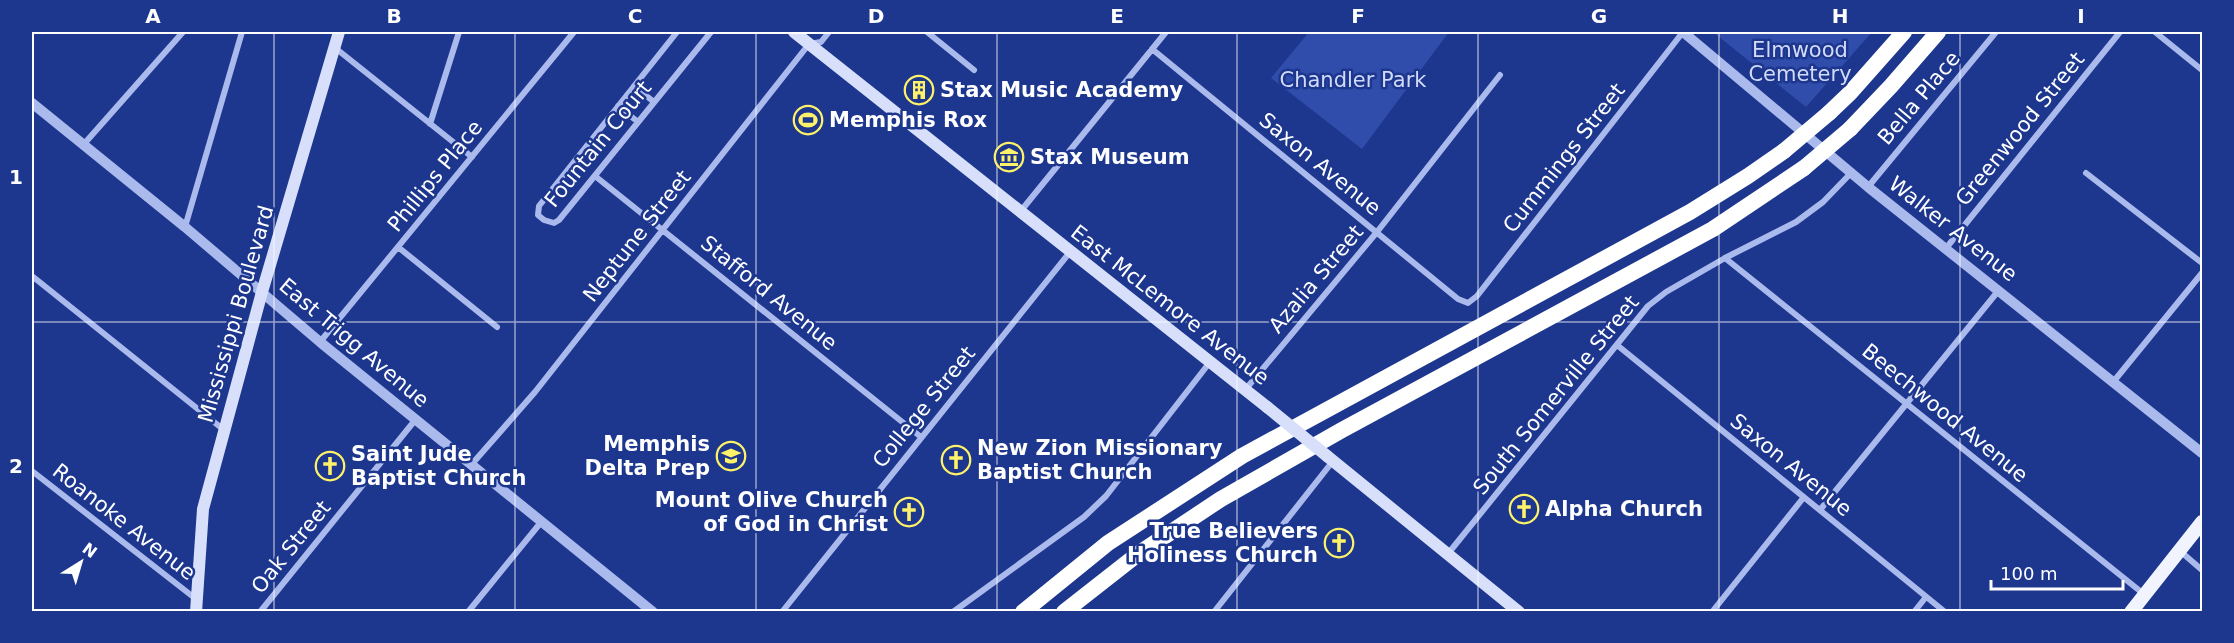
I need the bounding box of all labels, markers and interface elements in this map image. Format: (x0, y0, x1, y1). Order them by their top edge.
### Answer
text: A (145, 4, 161, 28)
text: B (386, 4, 402, 28)
text: C (628, 4, 642, 28)
text: D (868, 4, 884, 28)
text: E (1110, 4, 1124, 28)
text: F (1351, 4, 1365, 28)
text: G (1591, 4, 1607, 28)
text: H (1832, 4, 1848, 28)
text: I (2077, 4, 2085, 28)
park label: Elmwood Cemetery (1748, 38, 1852, 86)
street label: Bella Place (1873, 46, 1965, 150)
street label: Greenwood Street (1951, 48, 2089, 210)
park label: Chandler Park (1280, 68, 1427, 92)
building icon: Stax Music Academy (903, 74, 935, 106)
street label: Fountain Court (540, 76, 656, 212)
place label: Stax Music Academy (940, 78, 1184, 102)
street label: Cummings Street (1498, 79, 1630, 237)
sports icon: Memphis Rox (792, 104, 824, 136)
place label: Memphis Rox (829, 108, 988, 132)
street label: Saxon Avenue (1255, 108, 1385, 220)
street label: Phillips Place (383, 116, 487, 236)
museum icon: Stax Museum (993, 141, 1025, 173)
place label: Stax Museum (1030, 145, 1190, 169)
text: 1 (9, 165, 23, 189)
street label: Neptune Street (578, 165, 696, 307)
street label: Walker Avenue (1884, 172, 2022, 286)
street label: Mississippi Boulevard (193, 203, 279, 425)
street label: East McLemore Avenue (1066, 220, 1274, 390)
street label: Azalia Street (1264, 220, 1368, 338)
street label: Stafford Avenue (696, 231, 842, 355)
street label: East Trigg Avenue (274, 274, 434, 412)
street label: South Somerville Street (1468, 291, 1644, 499)
street label: Beechwood Avenue (1857, 339, 2033, 487)
street label: College Street (868, 342, 980, 472)
street label: Saxon Avenue (1726, 409, 1856, 521)
place label: Memphis Delta Prep (585, 432, 710, 480)
place label: New Zion Missionary Baptist Church (977, 436, 1223, 484)
school or university icon: Memphis Delta Prep (715, 440, 747, 472)
place label: Saint Jude Baptist Church (351, 442, 526, 490)
church icon: New Zion Missionary Baptist Church (940, 444, 972, 476)
church icon: Saint Jude Baptist Church (314, 450, 346, 482)
text: 2 (9, 454, 23, 478)
street label: Roanoke Avenue (48, 459, 200, 585)
place label: Mount Olive Church of God in Christ (655, 488, 888, 536)
church icon: Alpha Church (1508, 493, 1540, 525)
street label: Oak Street (246, 496, 336, 598)
church icon: Mount Olive Church of God in Christ (893, 496, 925, 528)
place label: Alpha Church (1545, 497, 1703, 521)
place label: True Believers Holiness Church (1127, 519, 1318, 567)
church icon: True Believers Holiness Church (1323, 527, 1355, 559)
north arrow (51, 532, 111, 592)
text: N (79, 539, 101, 562)
scale bar (1991, 553, 2123, 591)
text: 100 m (2000, 563, 2058, 584)

